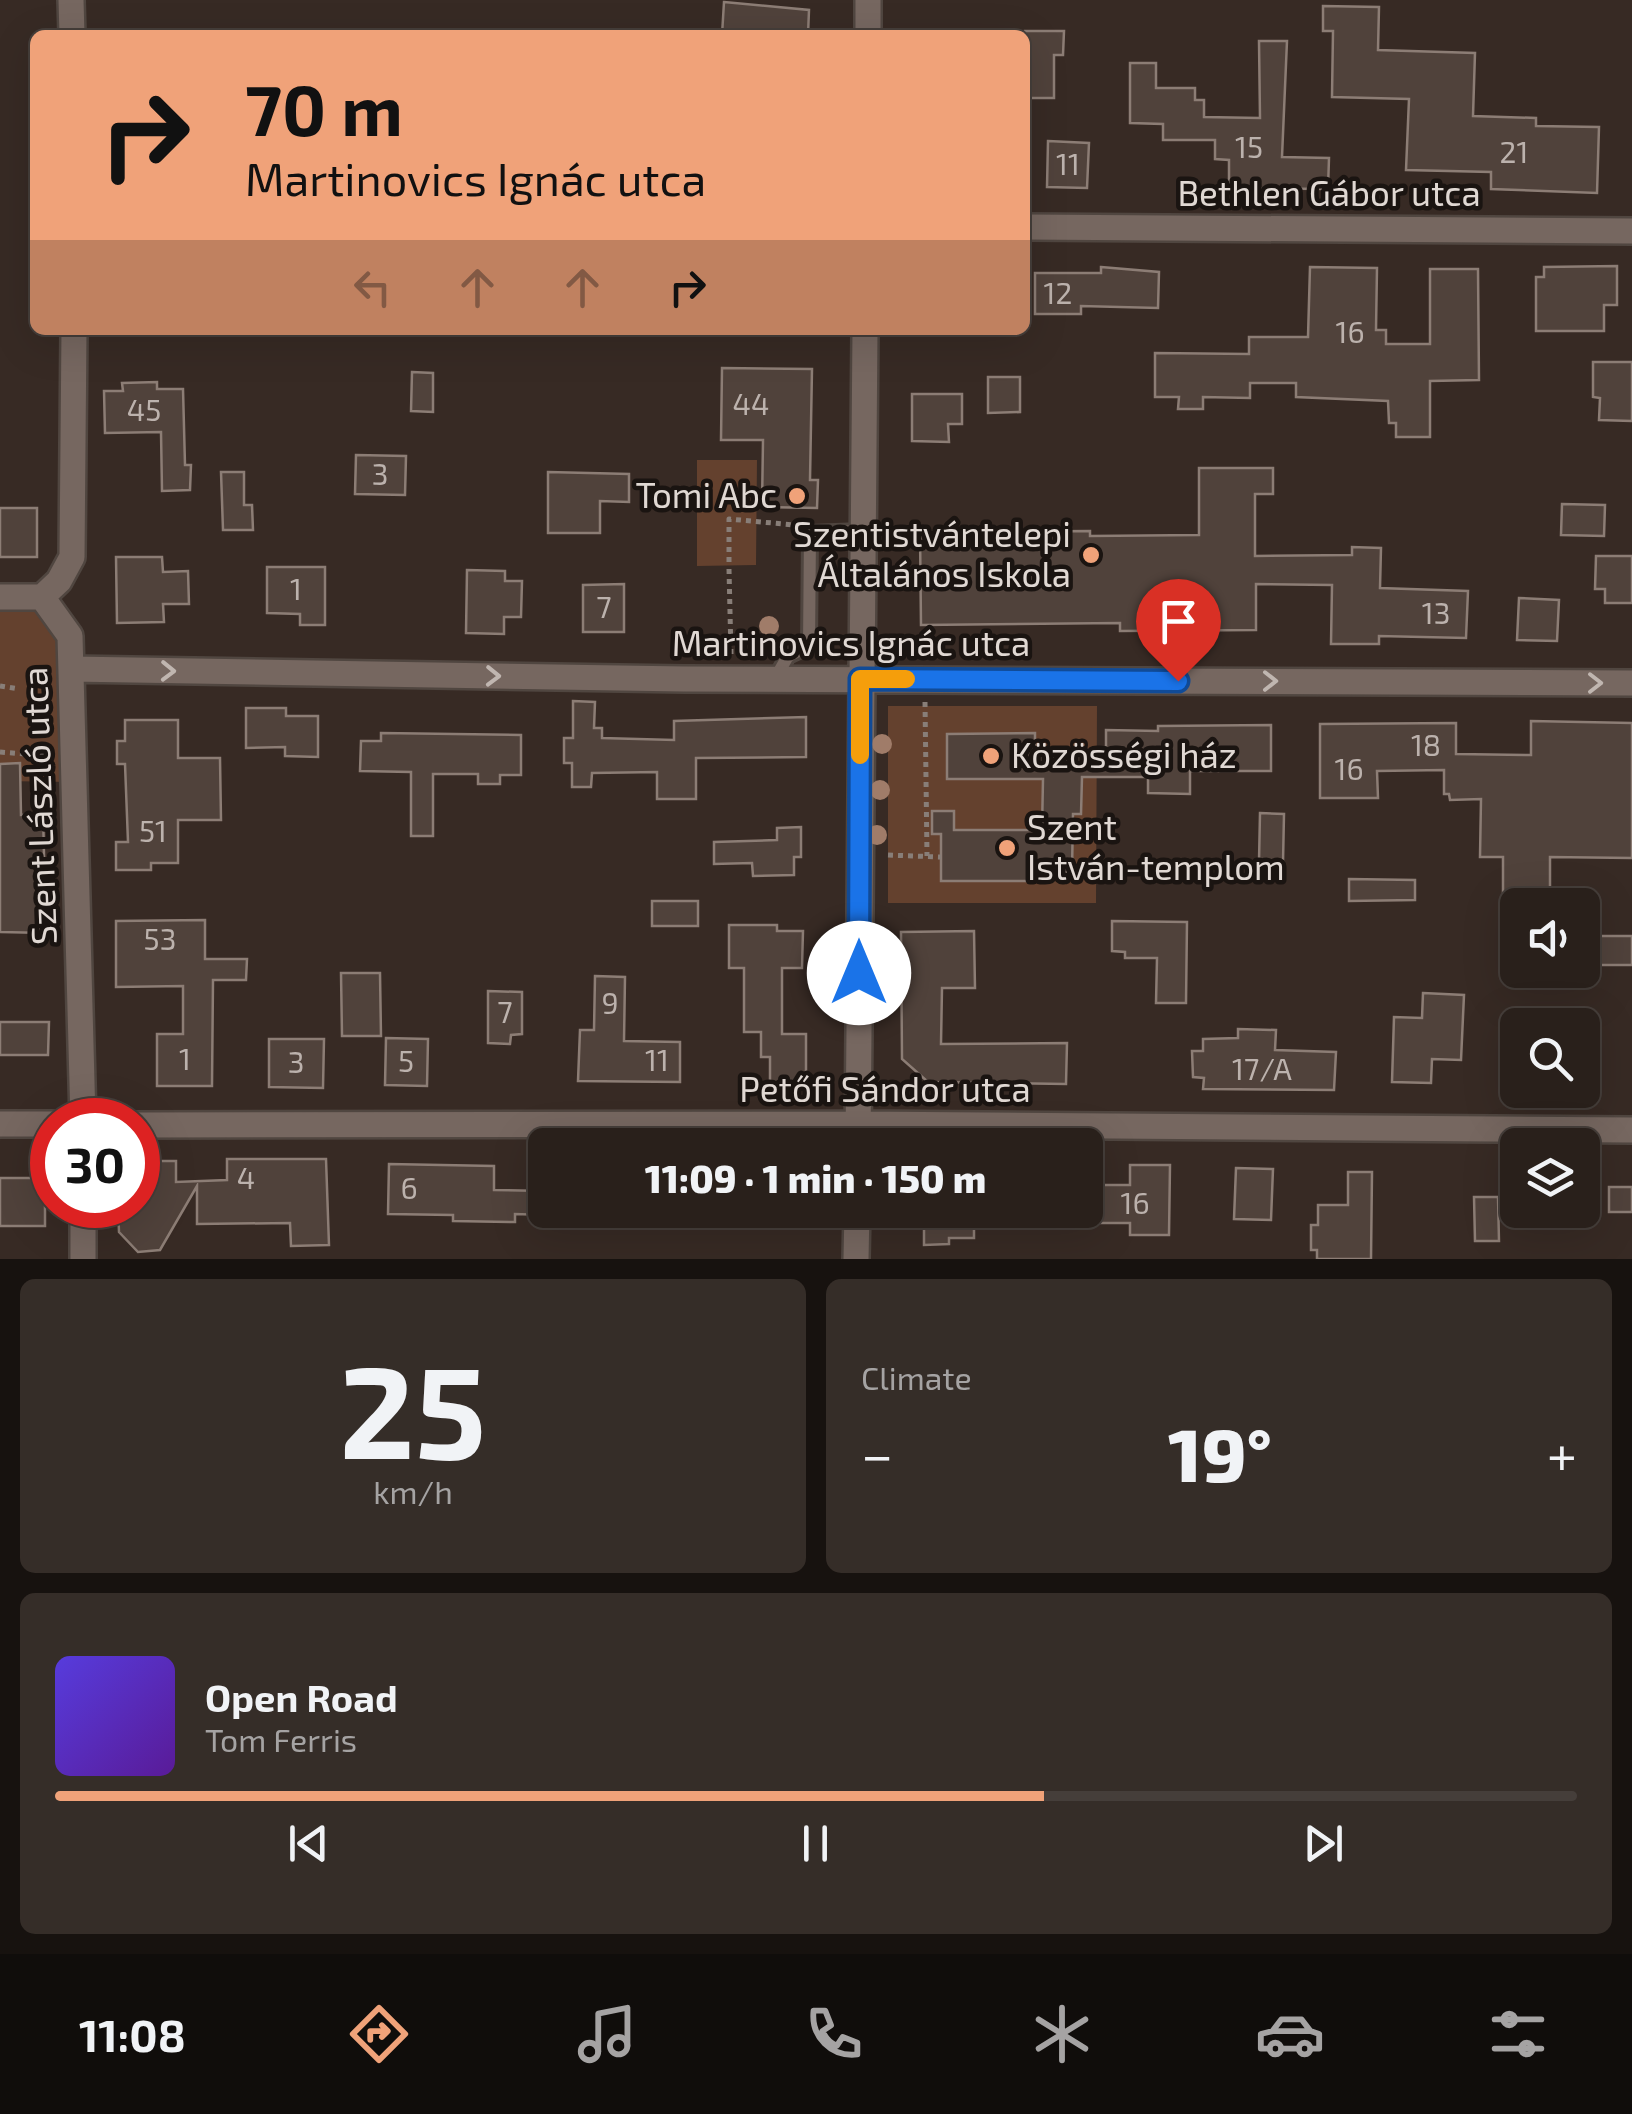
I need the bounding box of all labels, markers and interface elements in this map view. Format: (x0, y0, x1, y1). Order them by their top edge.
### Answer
text: 70 m (245, 66, 403, 150)
icon: right (80, 70, 210, 200)
house number: 15 (1235, 128, 1263, 164)
house number: 21 (1500, 133, 1528, 169)
house number: 11 (1056, 145, 1080, 181)
text: Martinovics Ignác utca (245, 151, 706, 205)
street label: Bethlen Gábor utca (1177, 171, 1481, 213)
icon: left (345, 260, 400, 315)
icon: ahead (450, 260, 505, 315)
icon: ahead (555, 260, 610, 315)
icon: right (660, 260, 715, 315)
house number: 12 (1044, 274, 1072, 310)
house number: 16 (1335, 313, 1365, 349)
house number: 44 (733, 385, 769, 421)
house number: 45 (127, 391, 161, 427)
house number: 3 (372, 455, 388, 491)
place label: Tomi Abc (636, 473, 777, 515)
marker: Tomi Abc (786, 485, 808, 507)
place label: Szentistvántelepi Általános Iskola (793, 512, 1071, 594)
marker: Szentistvántelepi Általános Iskola (1080, 544, 1102, 566)
house number: 1 (290, 570, 302, 606)
pin (1136, 579, 1221, 682)
house number: 7 (596, 588, 612, 624)
icon: arrive (1151, 594, 1206, 649)
house number: 13 (1422, 594, 1450, 630)
street label: Martinovics Ignác utca (672, 621, 1030, 663)
one-way arrow (161, 660, 177, 681)
one-way arrow (486, 665, 502, 687)
street label: Szent László utca (12, 666, 64, 946)
one-way arrow (1262, 670, 1278, 692)
one-way arrow (1588, 672, 1603, 694)
house number: 18 (1411, 726, 1441, 762)
place label: Közösségi ház (1011, 733, 1237, 775)
marker: Közösségi ház (980, 745, 1002, 767)
house number: 16 (1334, 750, 1364, 786)
place label: Szent István-templom (1027, 805, 1285, 887)
house number: 51 (139, 812, 167, 848)
marker: Szent István-templom (996, 837, 1018, 859)
map controls (1500, 888, 1600, 1228)
button: sound (1500, 888, 1600, 988)
house number: 53 (144, 920, 176, 956)
position arrow (807, 921, 911, 1025)
house number: 9 (601, 984, 619, 1020)
house number: 7 (497, 993, 513, 1029)
button: search (1500, 1008, 1600, 1108)
house number: 1 (179, 1040, 191, 1076)
house number: 11 (645, 1041, 669, 1077)
house number: 5 (398, 1042, 414, 1078)
house number: 3 (288, 1043, 304, 1079)
house number: 17/A (1232, 1050, 1292, 1086)
street label: Petőfi Sándor utca (739, 1067, 1031, 1109)
speed limit sign: 30 (30, 1098, 160, 1228)
button: layers (1500, 1128, 1600, 1228)
text: 11:09 · 1 min · 150 m (645, 1155, 986, 1201)
house number: 4 (237, 1159, 255, 1195)
house number: 6 (400, 1169, 418, 1205)
house number: 16 (1120, 1184, 1150, 1220)
text: 25 (339, 1329, 487, 1485)
text: Climate (861, 1358, 972, 1396)
text: 19° (1168, 1407, 1272, 1497)
text: − (861, 1420, 893, 1486)
text: + (1547, 1420, 1577, 1486)
text: km/h (373, 1472, 453, 1510)
text: Open Road (205, 1674, 398, 1720)
text: Tom Ferris (205, 1720, 357, 1758)
icon: previous (281, 1816, 336, 1871)
icon: pause (788, 1816, 843, 1871)
icon: next (1296, 1816, 1351, 1871)
icon: directions (344, 1999, 414, 2069)
icon: music (572, 1999, 642, 2069)
icon: phone (799, 1999, 869, 2069)
icon: climate (1027, 1999, 1097, 2069)
icon: car (1255, 1999, 1325, 2069)
icon: filters (1483, 1999, 1553, 2069)
text: 11:08 (79, 2007, 186, 2061)

